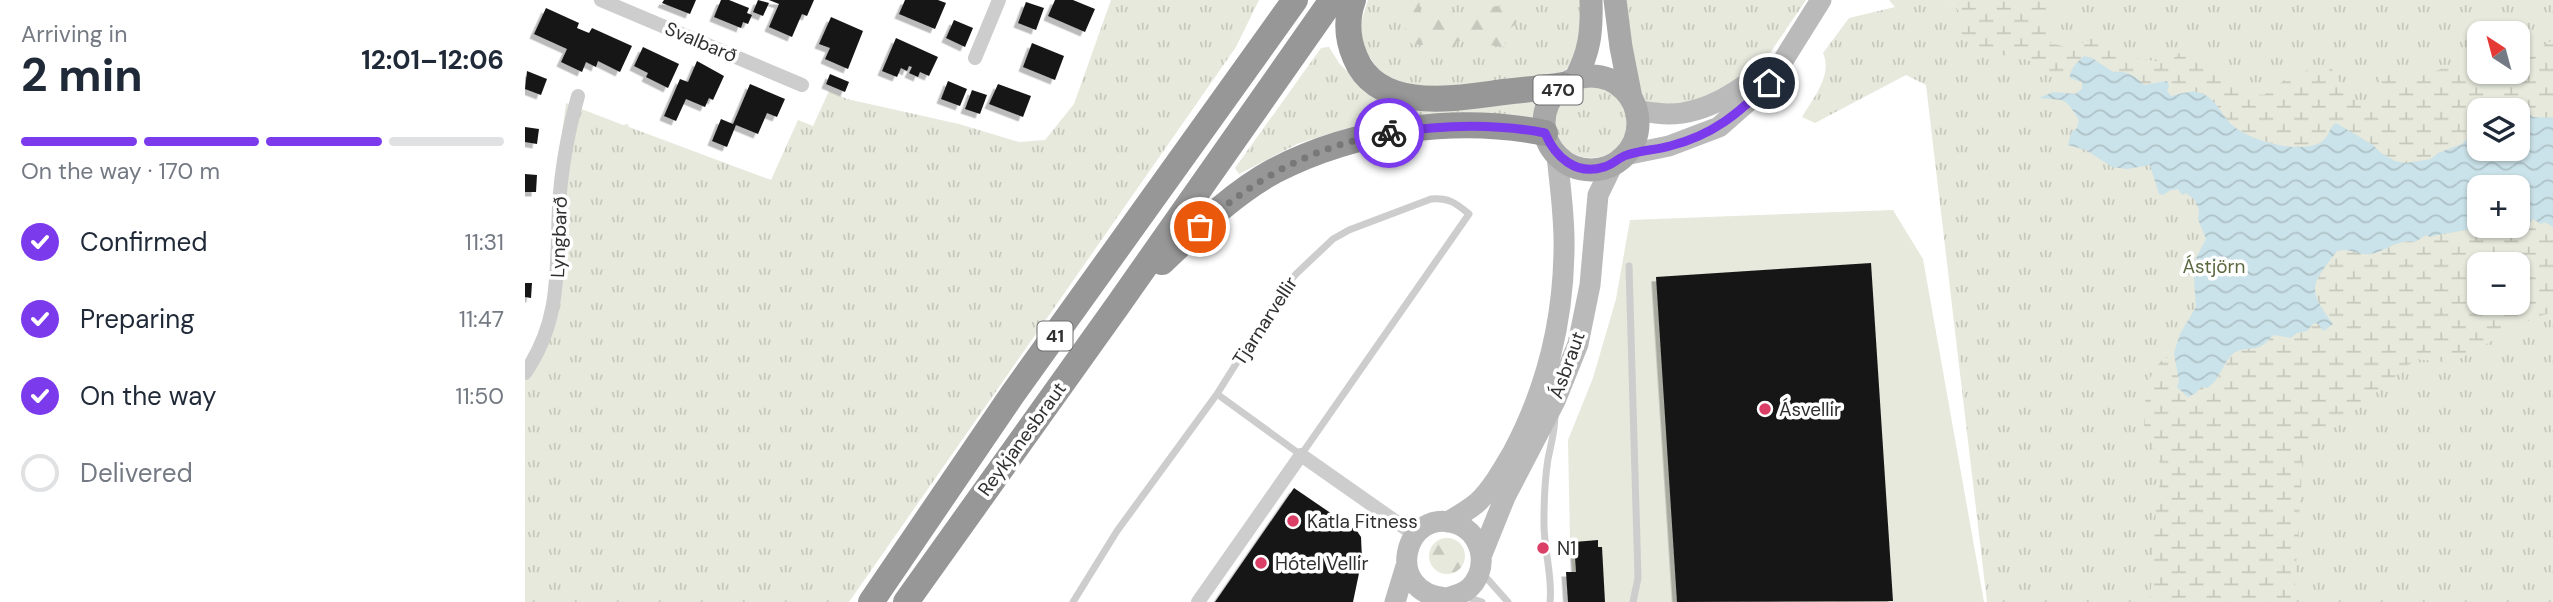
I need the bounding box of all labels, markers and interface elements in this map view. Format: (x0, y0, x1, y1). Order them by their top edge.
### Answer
street label: Svalbarð (661, 16, 741, 68)
text: Arriving in (21, 19, 127, 49)
north arrow (2467, 21, 2531, 84)
map controls (2467, 21, 2530, 315)
text: 12:01–12:06 (361, 43, 504, 77)
text: 2 min (21, 45, 143, 105)
pin (1739, 53, 1799, 113)
icon: home (1750, 64, 1788, 102)
road number: 470 (1534, 76, 1583, 104)
courier (1354, 98, 1424, 168)
button: layers (2467, 98, 2530, 161)
icon: bike (1370, 114, 1408, 152)
text: On the way · 170 m (21, 156, 220, 186)
button: + (2467, 175, 2530, 238)
street label: Lyngbarð (545, 196, 573, 278)
pin (1170, 197, 1230, 257)
icon: bag (1181, 208, 1219, 246)
icon: check (21, 223, 59, 261)
text: Confirmed (80, 225, 207, 259)
text: 11:31 (465, 227, 504, 257)
button: − (2467, 252, 2530, 315)
park label: Ástjörn (2182, 254, 2246, 279)
street label: Tjarnarvellir (1227, 272, 1303, 370)
icon: check (21, 300, 59, 338)
text: Preparing (80, 302, 195, 336)
text: 11:47 (459, 304, 504, 334)
road number: 41 (1037, 322, 1073, 350)
street label: Ásbraut (1543, 328, 1591, 402)
icon: check (21, 377, 59, 415)
street label: Reykjanesbraut (972, 377, 1072, 501)
text: On the way (80, 379, 216, 413)
text: 11:50 (455, 381, 504, 411)
place label: Ásvellir (1779, 397, 1841, 422)
marker: Ásvellir (1757, 401, 1773, 417)
text: Delivered (80, 456, 193, 490)
place label: Katla Fitness (1307, 509, 1418, 534)
marker: Katla Fitness (1285, 513, 1301, 529)
place label: N1 (1557, 536, 1576, 561)
marker: N1 (1535, 540, 1551, 556)
place label: Hótel Vellir (1275, 551, 1368, 576)
marker: Hótel Vellir (1253, 555, 1269, 571)

